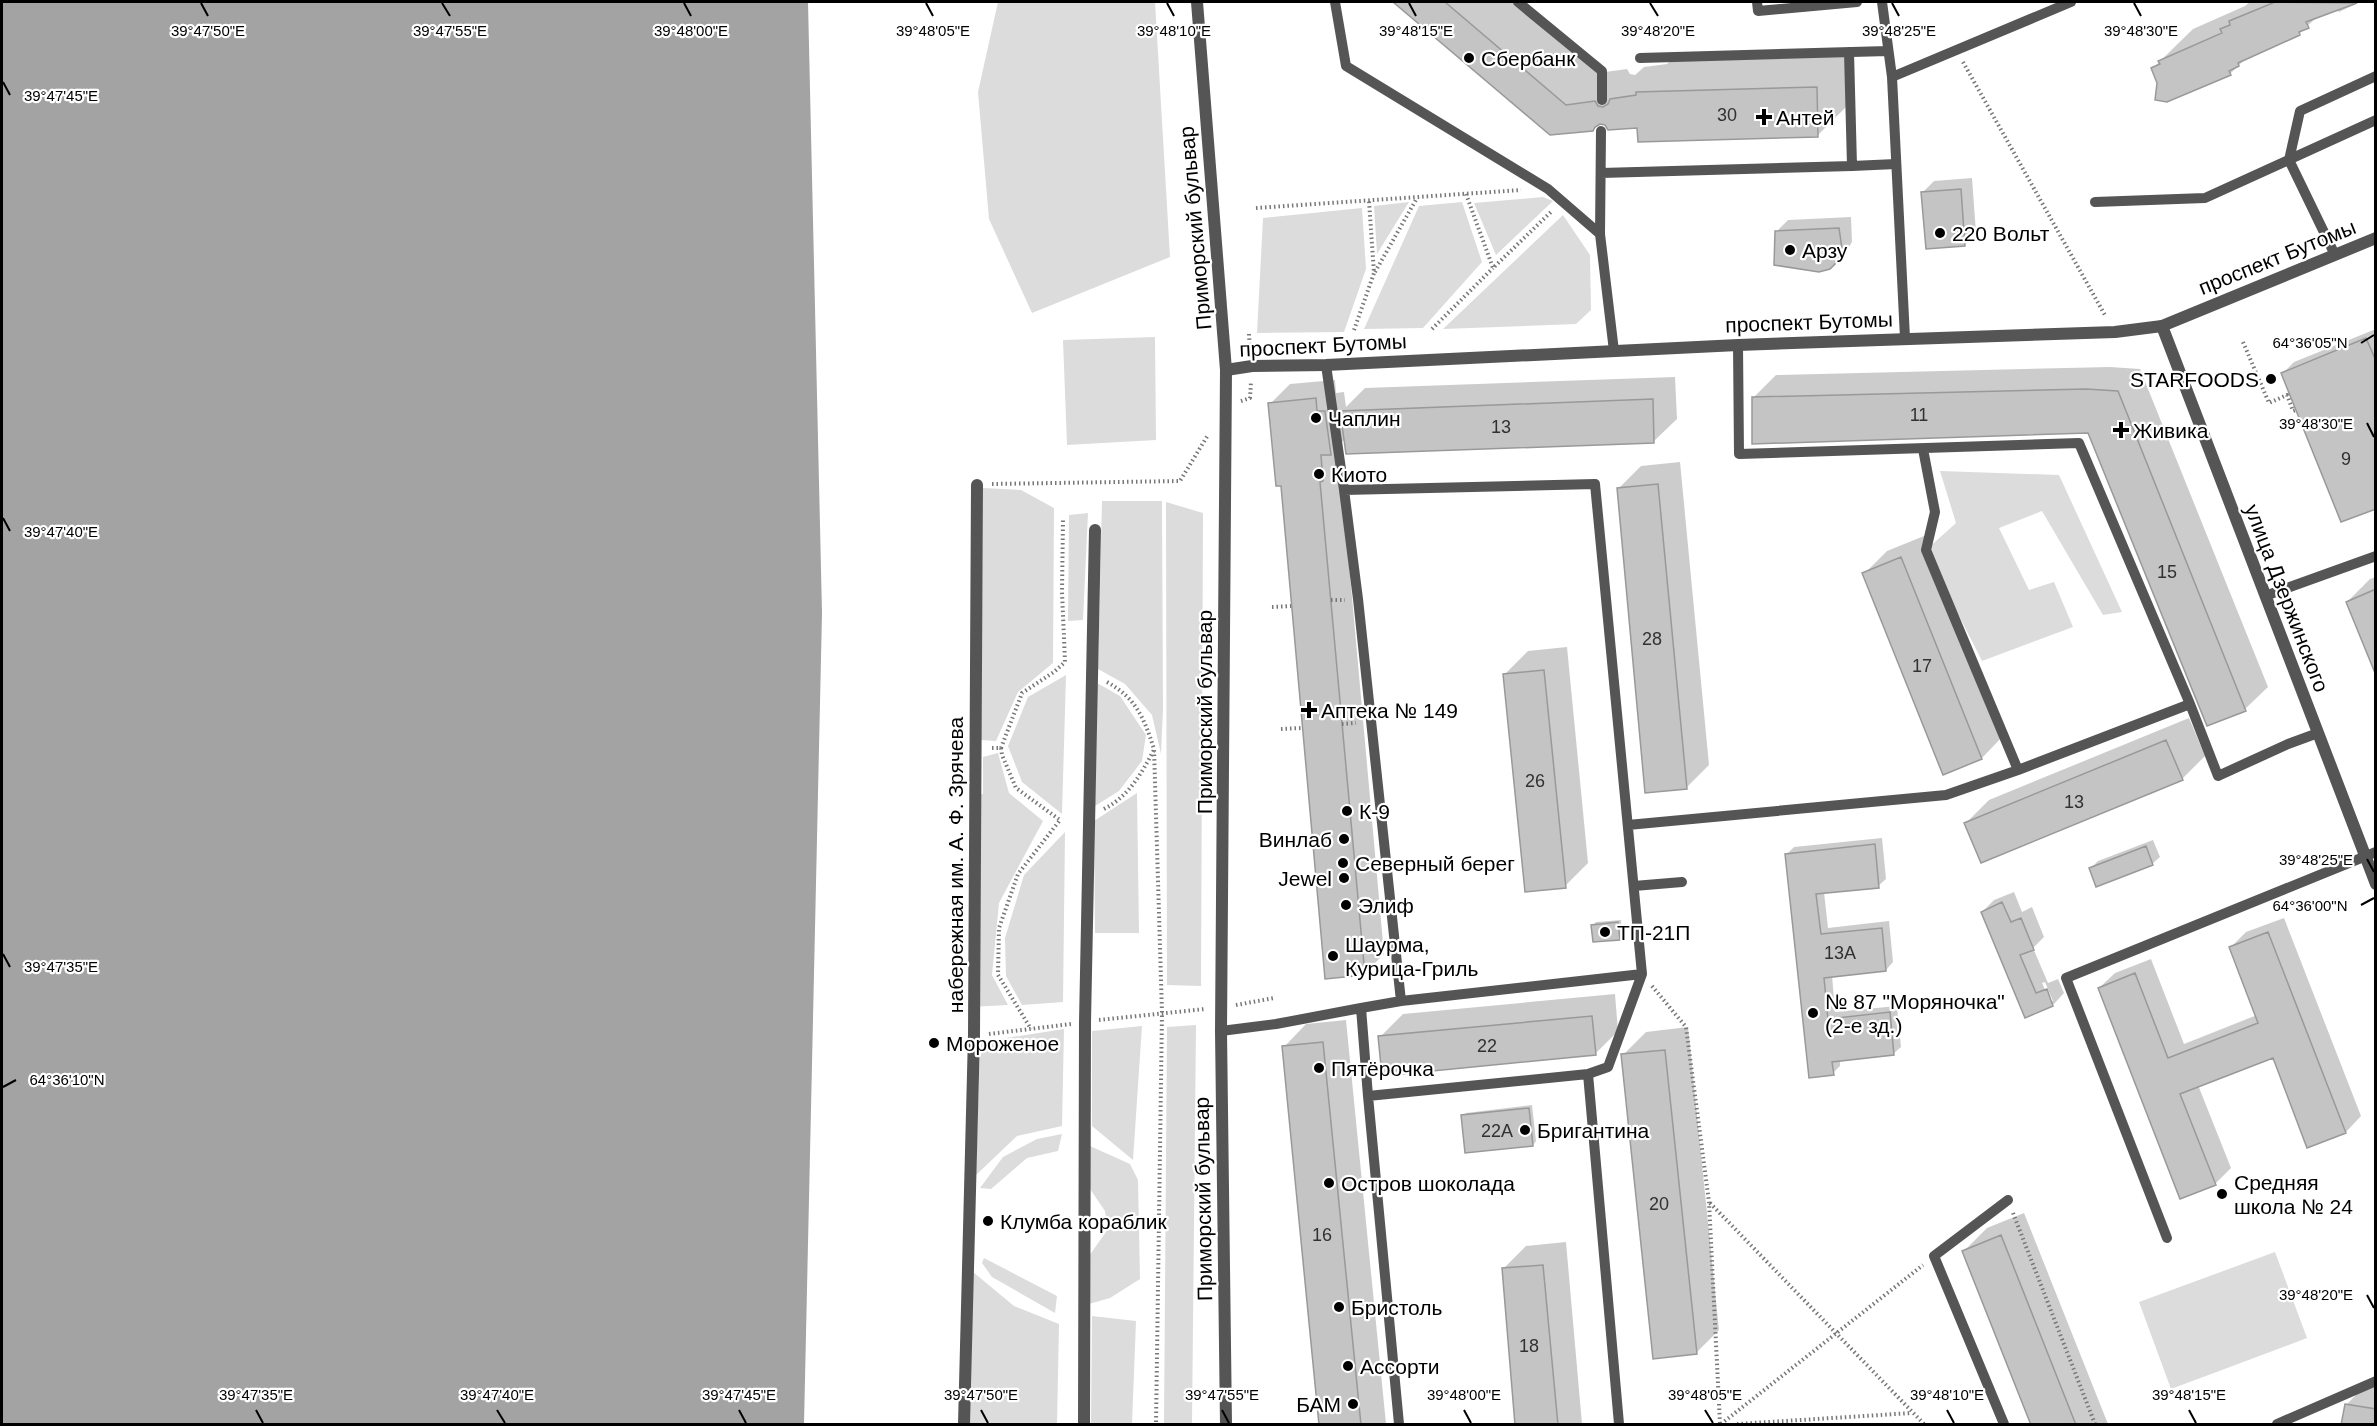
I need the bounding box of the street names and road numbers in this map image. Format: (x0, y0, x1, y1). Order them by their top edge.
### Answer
street label: Приморский бульвар (1175, 125, 1215, 331)
street label: проспект Бутомы (2195, 215, 2359, 299)
street label: проспект Бутомы (1725, 308, 1893, 336)
street label: проспект Бутомы (1239, 329, 1407, 361)
street label: улица Дзержинского (2241, 501, 2333, 695)
street label: Приморский бульвар (1193, 610, 1216, 814)
street label: набережная им. А. Ф. Зрячева (944, 717, 967, 1013)
street label: Приморский бульвар (1190, 1097, 1216, 1301)

